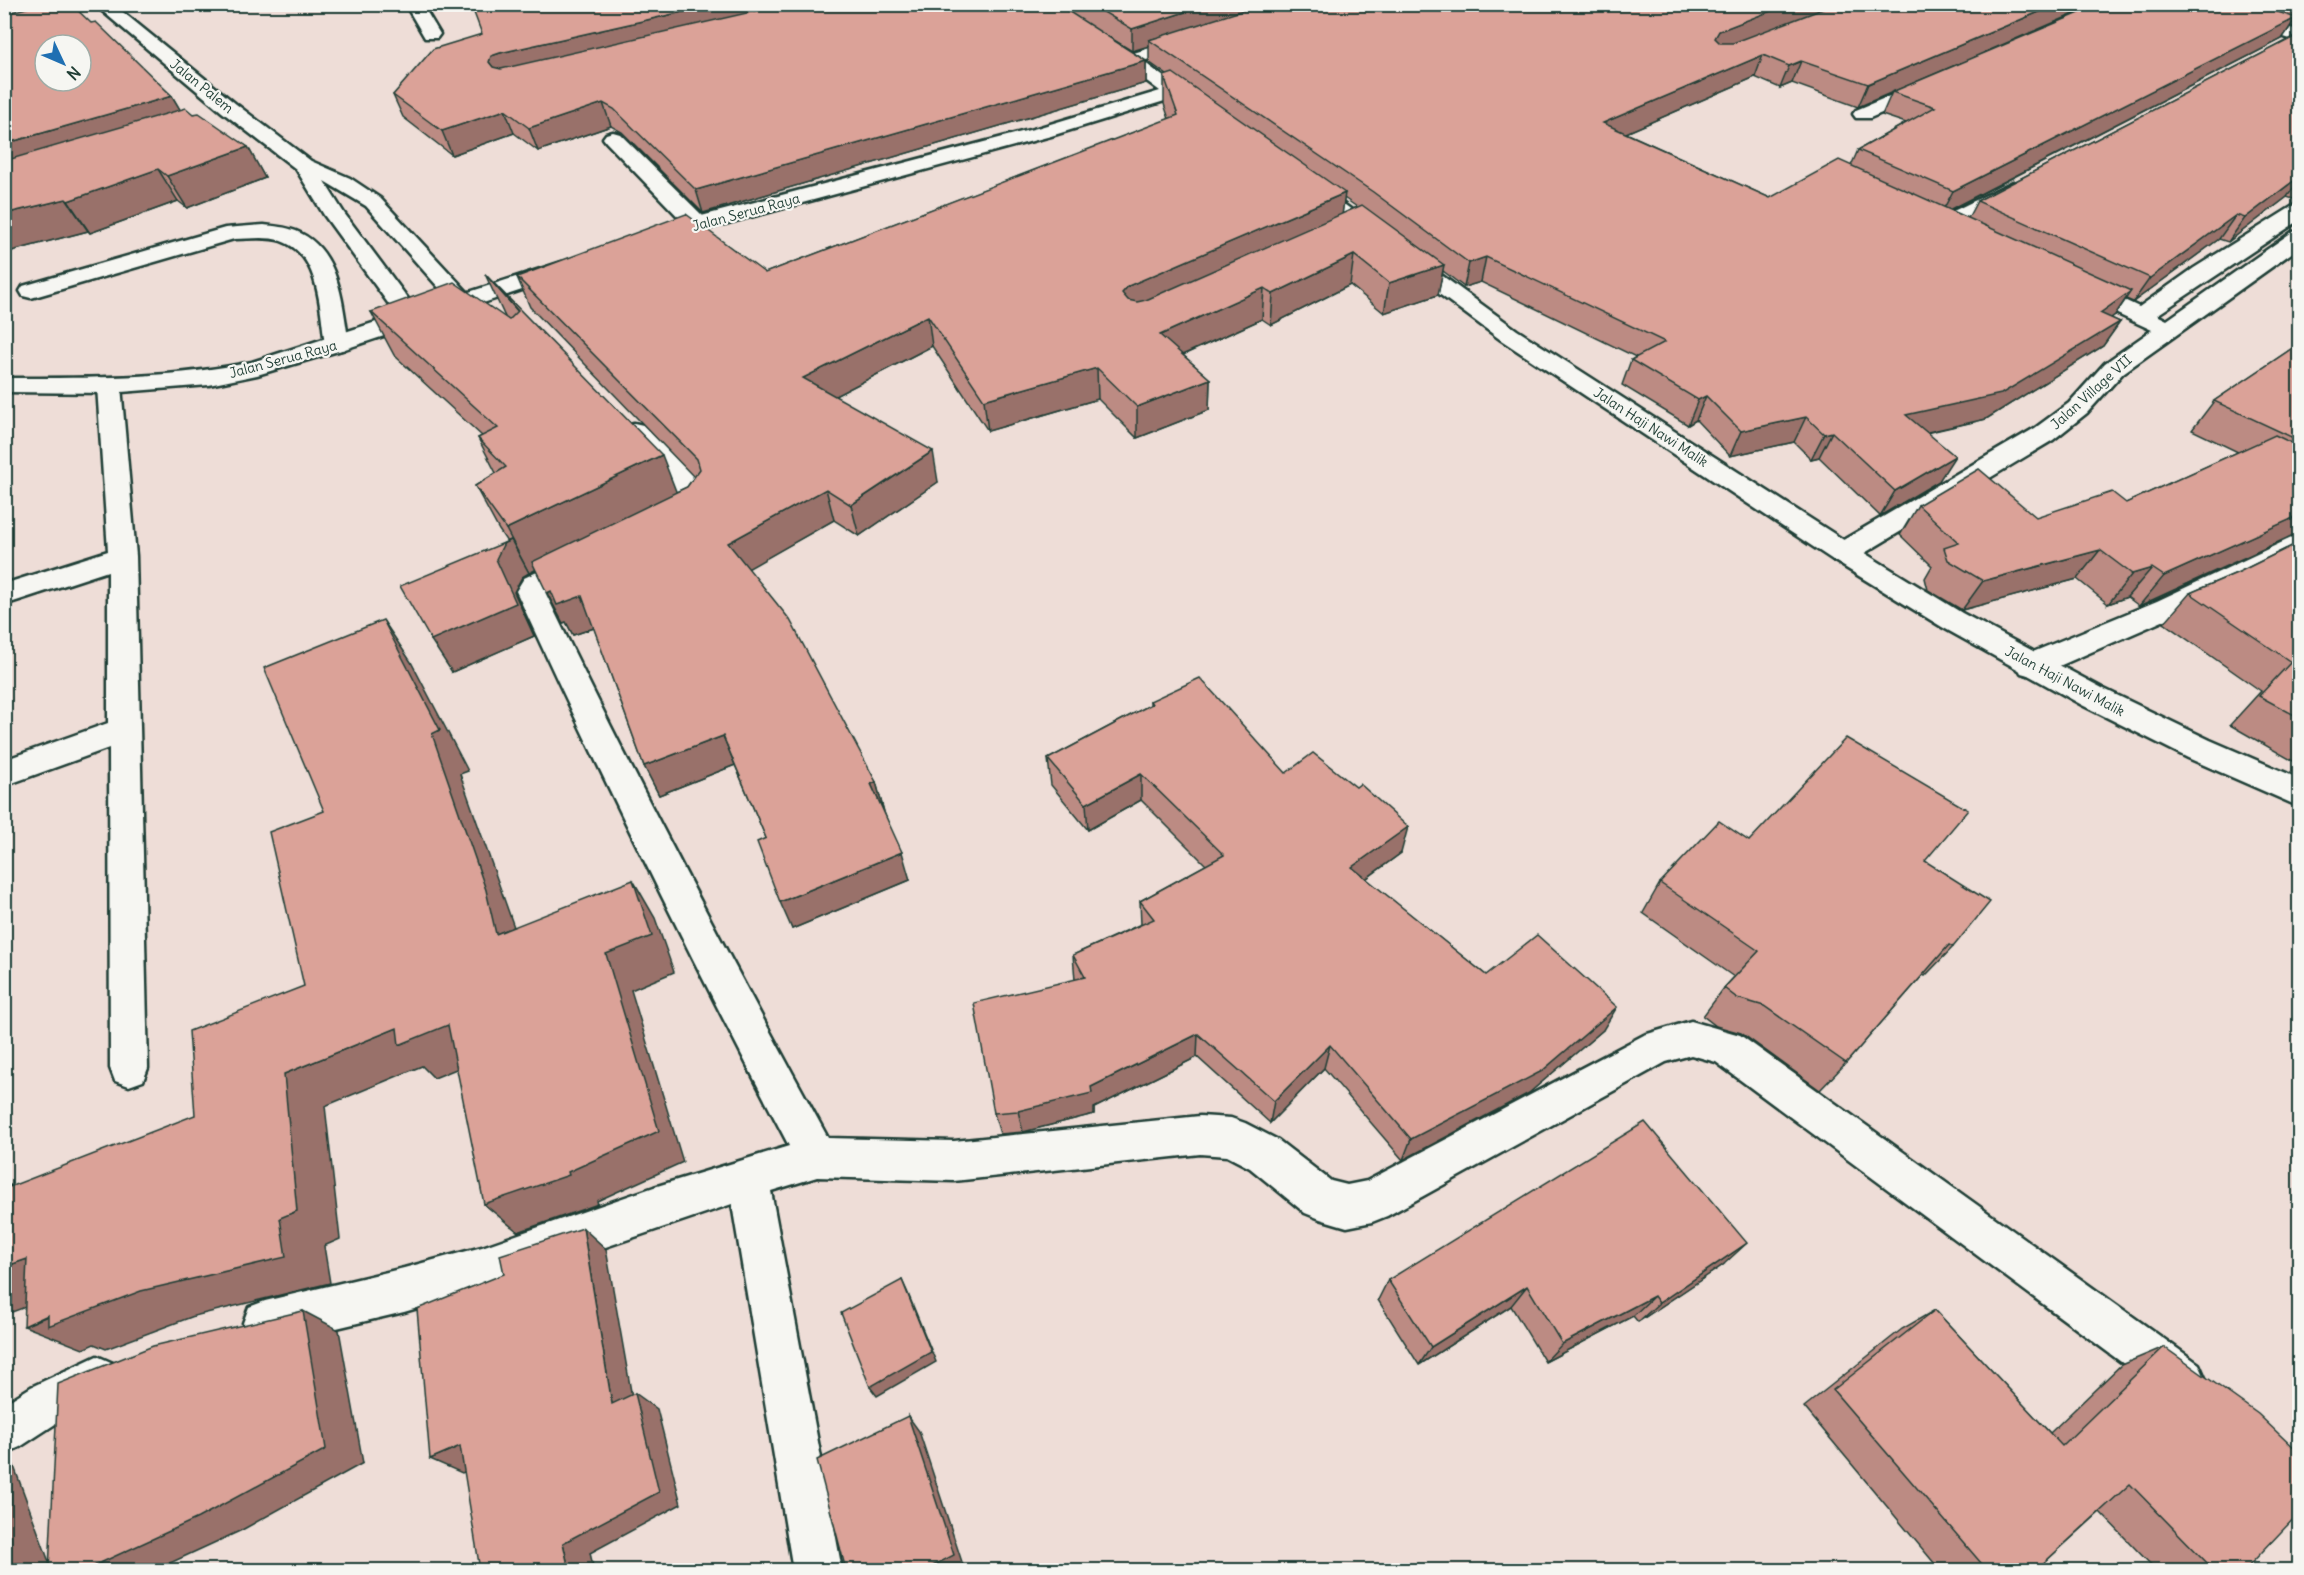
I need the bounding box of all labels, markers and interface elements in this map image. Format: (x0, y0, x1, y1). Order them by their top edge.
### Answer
north arrow (33, 33, 93, 93)
street label: Jalan Palem (167, 55, 237, 117)
text: N (63, 62, 85, 84)
street label: Jalan Serua Raya (690, 189, 802, 235)
street label: Jalan Serua Raya (227, 336, 339, 382)
street label: Jalan Village VII (2047, 351, 2135, 433)
street label: Jalan Haji Nawi Malik (1590, 383, 1712, 471)
street label: Jalan Haji Nawi Malik (2002, 642, 2128, 720)

